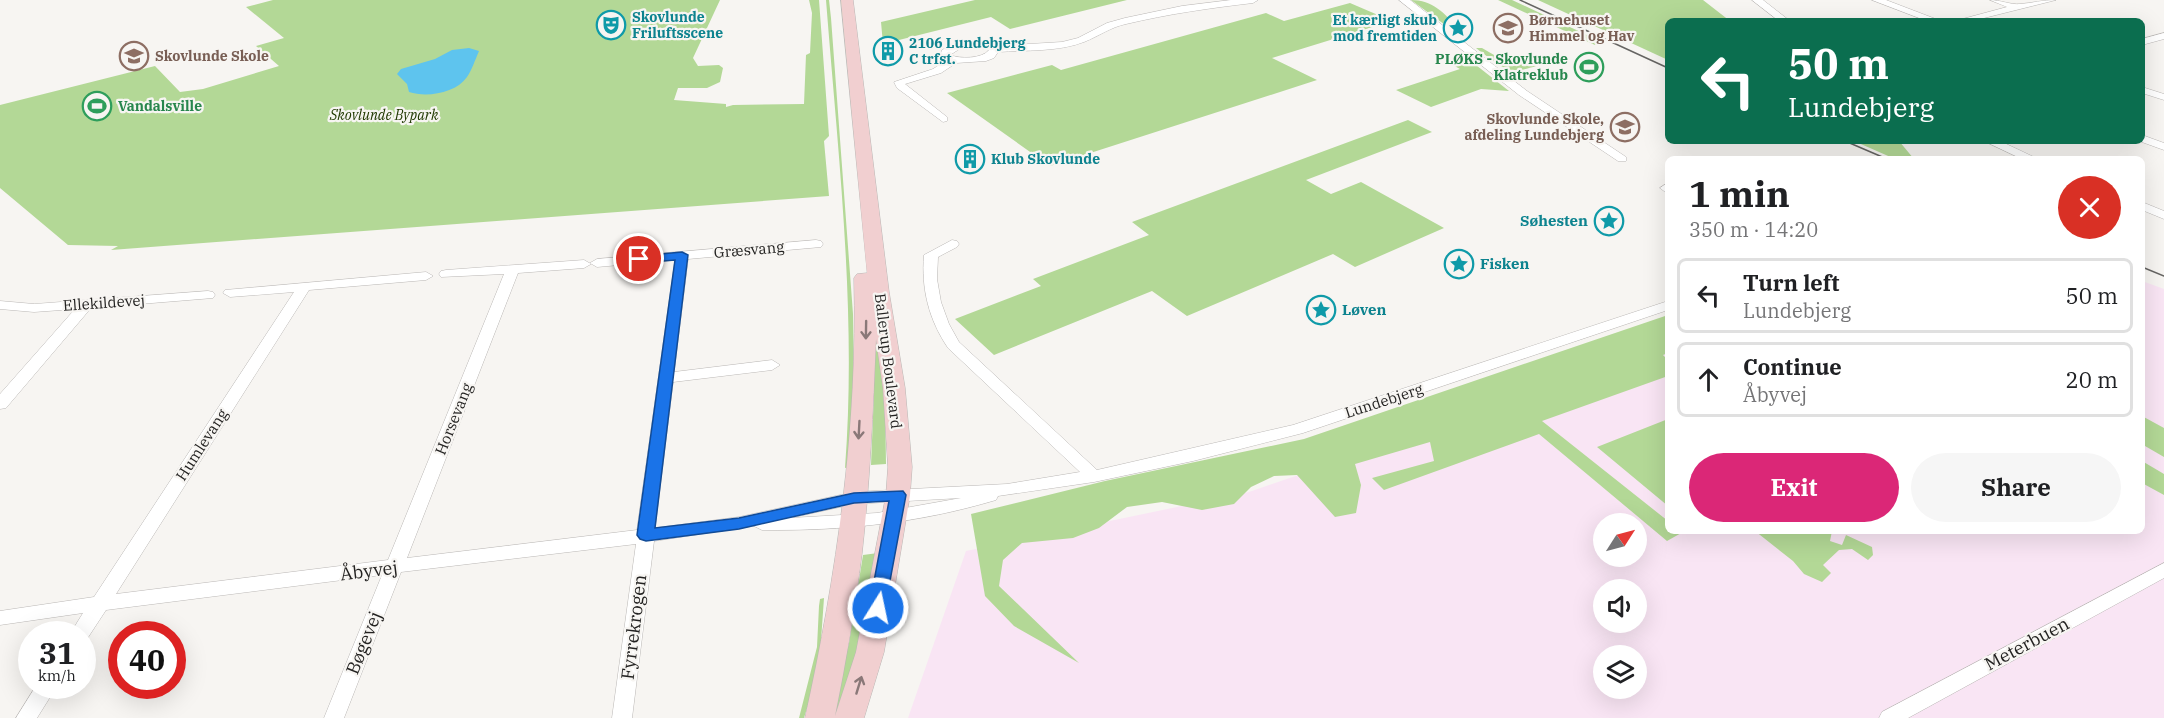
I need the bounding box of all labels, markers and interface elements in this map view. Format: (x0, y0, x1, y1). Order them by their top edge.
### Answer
place label: Skovlunde Friluftsscene (632, 8, 723, 42)
theatre icon: Skovlunde Friluftsscene (595, 9, 627, 41)
place label: Et kærligt skub mod fremtiden (1332, 11, 1437, 45)
place label: Børnehuset Himmel og Hav (1529, 11, 1635, 45)
place icon: Et kærligt skub mod fremtiden (1442, 12, 1474, 44)
school or university icon: Børnehuset Himmel og Hav (1492, 12, 1524, 44)
place label: 2106 Lundebjerg C trfst. (909, 34, 1027, 68)
building icon: 2106 Lundebjerg C trfst. (872, 35, 904, 67)
text: 50 m (1788, 36, 1889, 91)
school or university icon: Skovlunde Skole (118, 40, 150, 72)
icon: left (1689, 42, 1767, 120)
place label: Skovlunde Skole (155, 47, 269, 65)
place label: PLØKS - Skovlunde Klatreklub (1435, 50, 1568, 84)
sports icon: PLØKS - Skovlunde Klatreklub (1573, 51, 1605, 83)
text: Lundebjerg (1788, 89, 1934, 124)
sports icon: Vandalsville (81, 90, 113, 122)
place label: Vandalsville (118, 97, 202, 115)
park label: Skovlunde Bypark (329, 106, 439, 124)
place label: Skovlunde Skole, afdeling Lundebjerg (1464, 110, 1605, 144)
school or university icon: Skovlunde Skole, afdeling Lundebjerg (1609, 111, 1641, 143)
building icon: Klub Skovlunde (954, 143, 986, 175)
place label: Klub Skovlunde (991, 150, 1100, 168)
text: 1 min (1689, 170, 1790, 217)
button: close (2058, 176, 2121, 239)
place icon: Søhesten (1593, 205, 1625, 237)
place label: Søhesten (1520, 211, 1588, 230)
text: 350 m · 14:20 (1689, 216, 1818, 243)
pin (613, 233, 664, 284)
street label: Græsvang (713, 237, 785, 262)
icon: arrive (622, 242, 655, 275)
place icon: Fisken (1443, 248, 1475, 280)
place label: Fisken (1480, 254, 1529, 273)
text: Turn left (1743, 268, 1839, 297)
icon: left (1692, 279, 1725, 312)
text: 50 m (2066, 281, 2118, 310)
street label: Ellekildevej (62, 290, 146, 315)
street label: Ballerup Boulevard (871, 292, 906, 430)
place icon: Løven (1305, 294, 1337, 326)
text: Lundebjerg (1743, 297, 1851, 324)
place label: Løven (1342, 300, 1387, 319)
one-way arrow (860, 320, 872, 340)
text: Continue (1743, 352, 1842, 381)
icon: ahead (1692, 363, 1725, 396)
text: 20 m (2066, 365, 2118, 394)
street label: Lundebjerg (1342, 379, 1425, 422)
street label: Horsevang (430, 380, 477, 458)
text: Åbyvej (1743, 381, 1807, 408)
street label: Humlevang (171, 405, 232, 484)
one-way arrow (854, 420, 865, 440)
button: Exit (1689, 453, 1899, 522)
button: Share (1911, 453, 2121, 522)
north arrow (1593, 513, 1647, 567)
map controls (1593, 513, 1647, 699)
street label: Åbyvej (339, 555, 399, 585)
street label: Fyrrekrogen (616, 573, 651, 681)
position arrow (846, 576, 910, 640)
button: sound (1593, 579, 1647, 633)
street label: Bøgevej (340, 608, 387, 678)
street label: Meterbuen (1981, 612, 2073, 675)
speed limit sign: 40 (108, 621, 186, 699)
text: 31 (39, 633, 75, 672)
button: layers (1593, 645, 1647, 699)
text: km/h (38, 666, 76, 685)
one-way arrow (855, 676, 866, 695)

